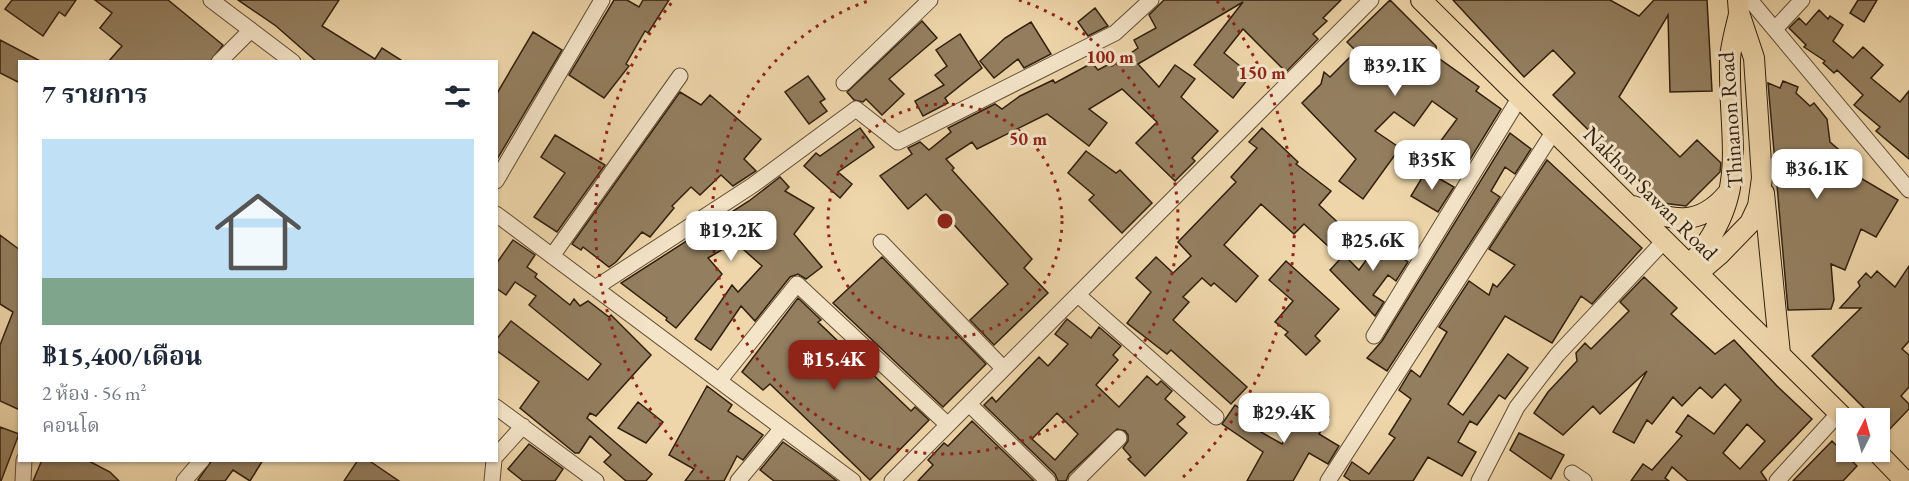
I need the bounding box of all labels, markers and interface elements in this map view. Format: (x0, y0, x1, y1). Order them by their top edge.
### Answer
text: 100 m (1086, 45, 1134, 68)
pin: ฿39.1K (1346, 46, 1444, 97)
street label: Thinanon Road (1711, 50, 1750, 189)
text: ฿39.1K (1363, 52, 1427, 78)
text: 150 m (1238, 61, 1286, 84)
text: 7 รายการ (42, 77, 148, 111)
icon: filters (441, 80, 474, 113)
street label: Nakhon Sawan Road (1577, 120, 1725, 267)
text: 50 m (1009, 127, 1047, 150)
pin: ฿35K (1396, 140, 1468, 191)
text: ฿35K (1408, 146, 1456, 172)
pin: ฿36.1K (1768, 149, 1866, 200)
text: ฿36.1K (1785, 155, 1849, 181)
icon: home (204, 178, 312, 286)
pin: ฿19.2K (682, 211, 780, 262)
centre of rings (935, 211, 955, 231)
text: ฿19.2K (699, 217, 763, 243)
pin: ฿25.6K (1324, 221, 1422, 272)
text: ฿25.6K (1341, 227, 1405, 253)
text: ฿15,400/เดือน (42, 339, 202, 373)
pin: ฿15.4K (785, 340, 883, 391)
text: ฿15.4K (802, 346, 866, 372)
text: 2 ห้อง · 56 m² (42, 380, 147, 406)
pin: ฿29.4K (1235, 393, 1333, 444)
text: ฿29.4K (1252, 399, 1316, 425)
north arrow (1836, 408, 1890, 462)
map controls (1836, 408, 1890, 462)
text: คอนโด (42, 412, 100, 438)

